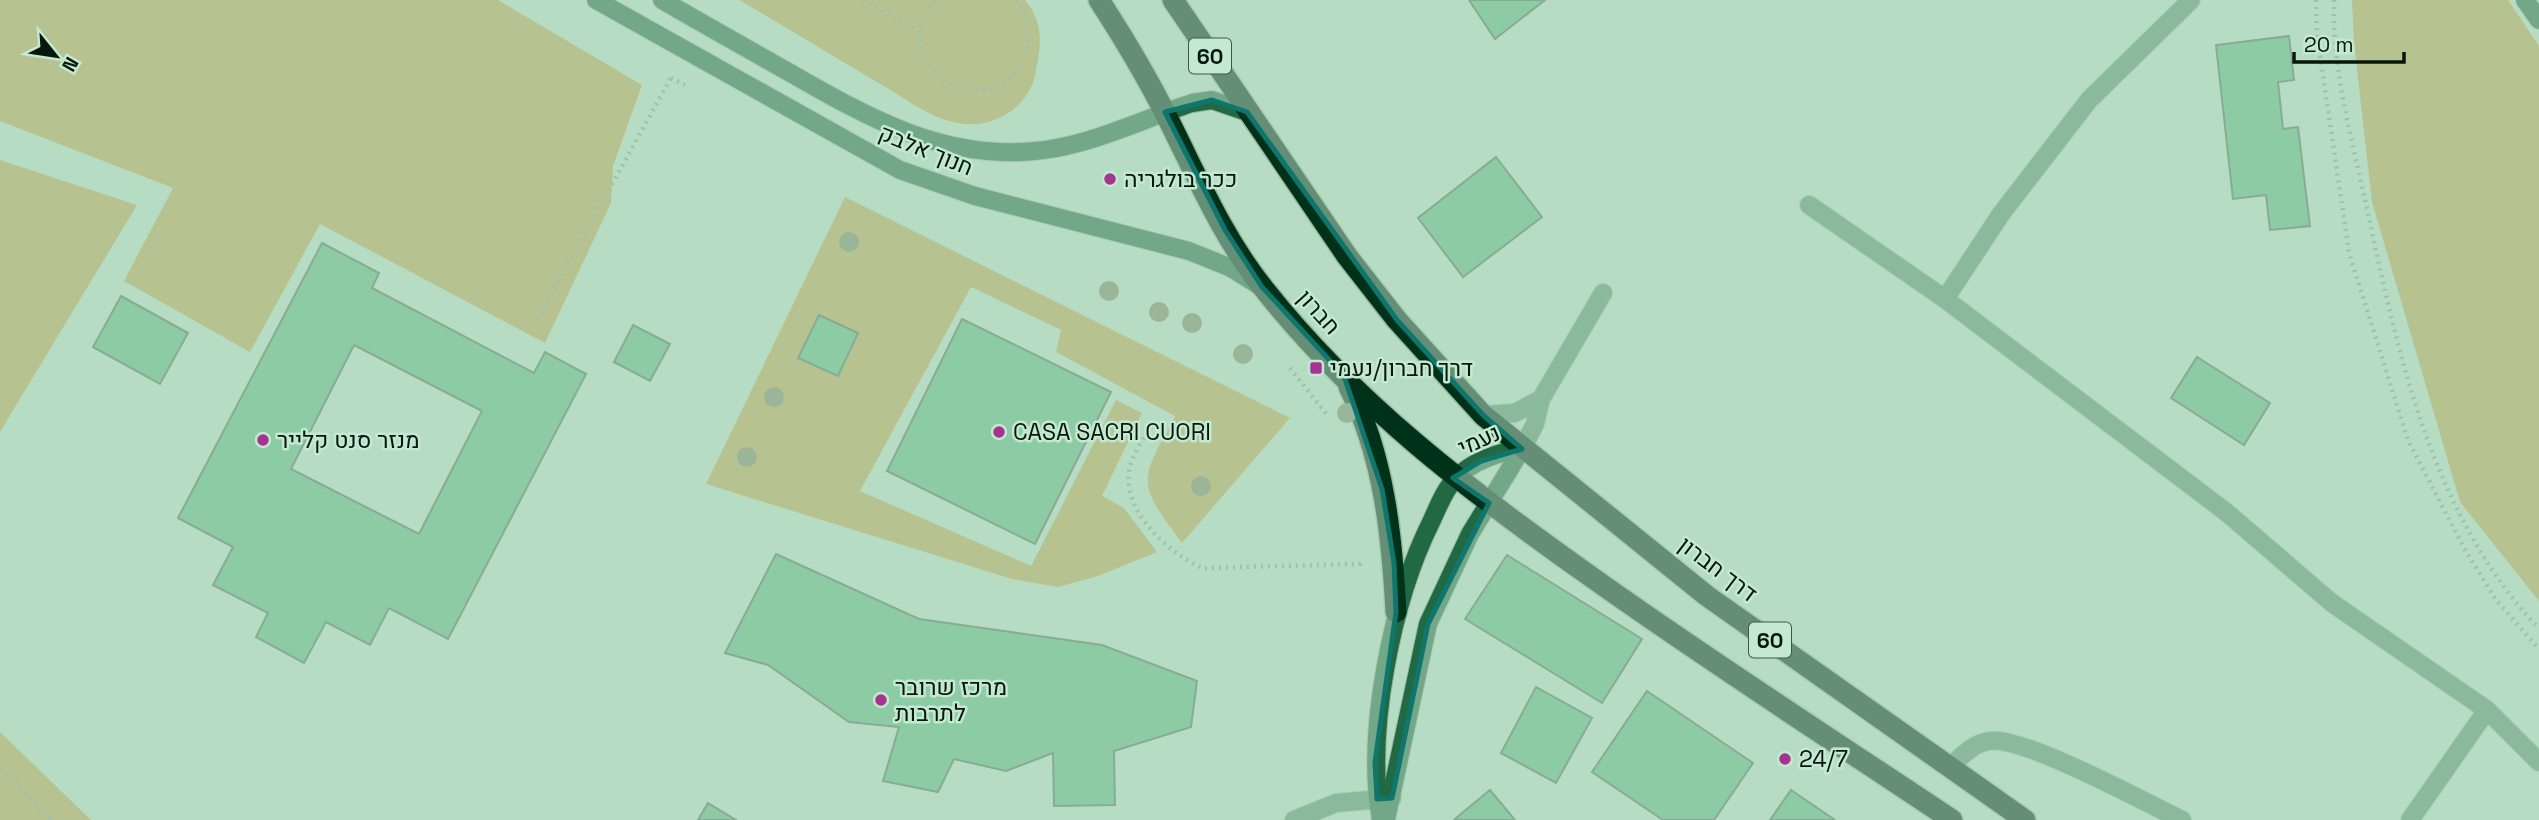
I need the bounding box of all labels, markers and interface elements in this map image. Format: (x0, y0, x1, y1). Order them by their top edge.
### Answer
north arrow (21, 21, 91, 91)
scale bar (2294, 21, 2404, 65)
text: 20 m (2304, 31, 2354, 58)
road number: 60 (1189, 38, 1231, 74)
text: N (56, 52, 84, 76)
street label: חנוך אלבק (874, 117, 978, 183)
place label: ככר בולגריה (1124, 164, 1237, 194)
marker: ככר בולגריה (1102, 171, 1118, 187)
street label: חברון (1291, 283, 1347, 341)
place label: דרך חברון/נעמי (1330, 353, 1473, 383)
marker: דרך חברון/נעמי (1308, 360, 1324, 376)
place label: CASA SACRI CUORI (1013, 417, 1211, 447)
street label: נעמי (1453, 418, 1505, 462)
marker: CASA SACRI CUORI (991, 424, 1007, 440)
place label: מנזר סנט קלייר (277, 425, 420, 455)
marker: מנזר סנט קלייר (255, 432, 271, 448)
street label: דרך חברון (1672, 530, 1764, 608)
road number: 60 (1749, 622, 1791, 658)
place label: מרכז שרובר לתרבות (895, 672, 1007, 728)
marker: מרכז שרובר לתרבות (873, 692, 889, 708)
place label: 24/7 (1799, 744, 1848, 774)
marker: 24/7 (1777, 751, 1793, 767)

